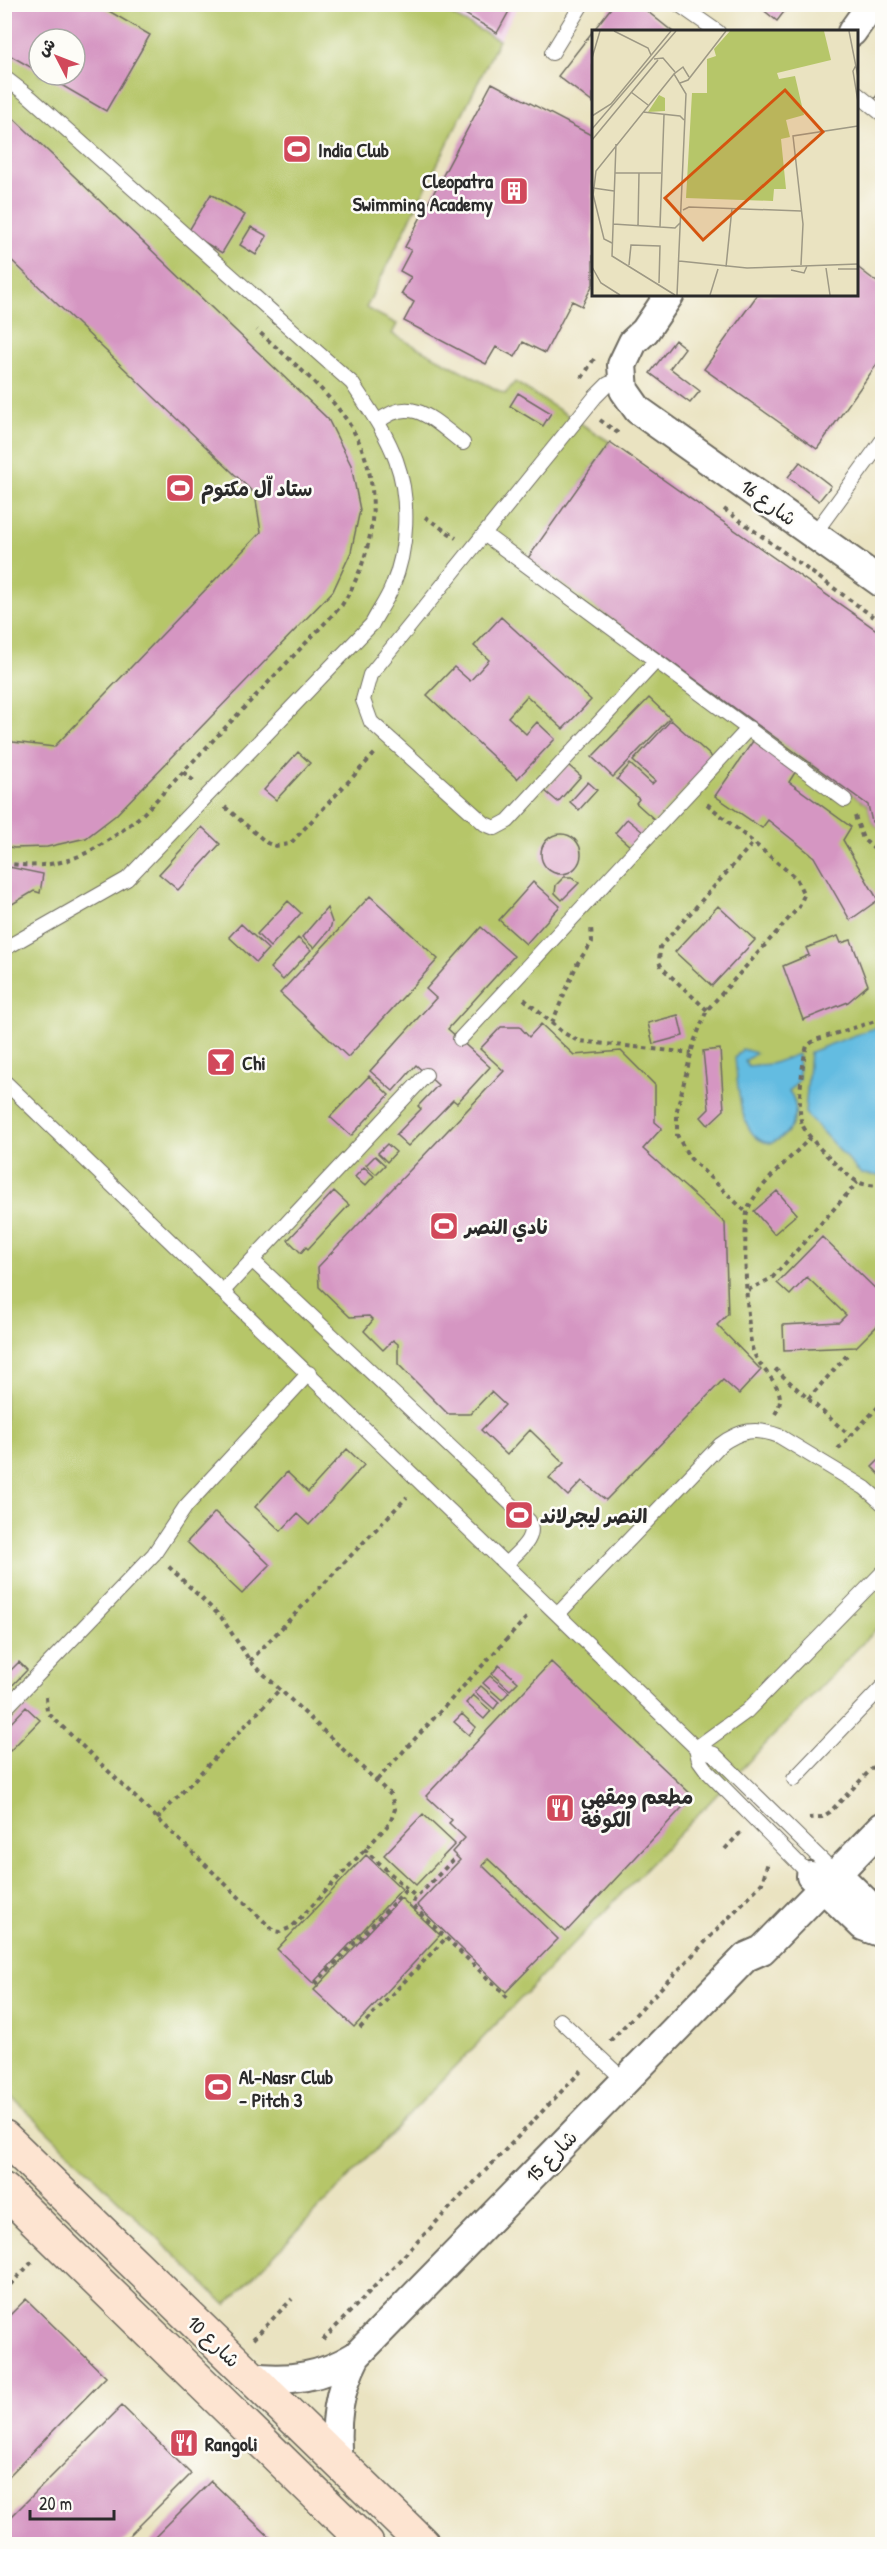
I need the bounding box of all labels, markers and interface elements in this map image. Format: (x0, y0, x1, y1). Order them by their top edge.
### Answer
north arrow (27, 27, 87, 87)
inset map (592, 30, 857, 296)
text: ش (32, 33, 60, 61)
sports icon: India Club (281, 133, 313, 165)
place label: India Club (318, 136, 389, 163)
place label: Cleopatra Swimming Academy (353, 167, 494, 218)
building icon: Cleopatra Swimming Academy (498, 175, 530, 207)
sports icon: ستاد اّل مكتوم (164, 472, 196, 504)
street label: شارع 16 (735, 473, 802, 532)
place label: ستاد اّل مكتوم (201, 475, 312, 504)
bar icon: Chi (205, 1046, 237, 1078)
place label: Chi (242, 1049, 266, 1076)
sports icon: نادي النصر (428, 1210, 460, 1242)
place label: نادي النصر (463, 1213, 548, 1243)
sports icon: النصر ليجرلاند (503, 1499, 535, 1531)
place label: النصر ليجرلاند (540, 1502, 648, 1529)
place label: مطعم ومقهى الكوفة (581, 1783, 693, 1833)
restaurant icon: مطعم ومقهى الكوفة (544, 1792, 576, 1824)
place label: Al-Nasr Club - Pitch 3 (239, 2063, 333, 2113)
sports icon: Al-Nasr Club - Pitch 3 (202, 2071, 234, 2103)
street label: شارع 15 (519, 2124, 584, 2189)
street label: شارع 10 (181, 2309, 246, 2374)
restaurant icon: Rangoli (168, 2427, 200, 2459)
place label: Rangoli (205, 2430, 258, 2458)
scale bar (30, 2483, 114, 2521)
text: 20 m (39, 2491, 72, 2516)

